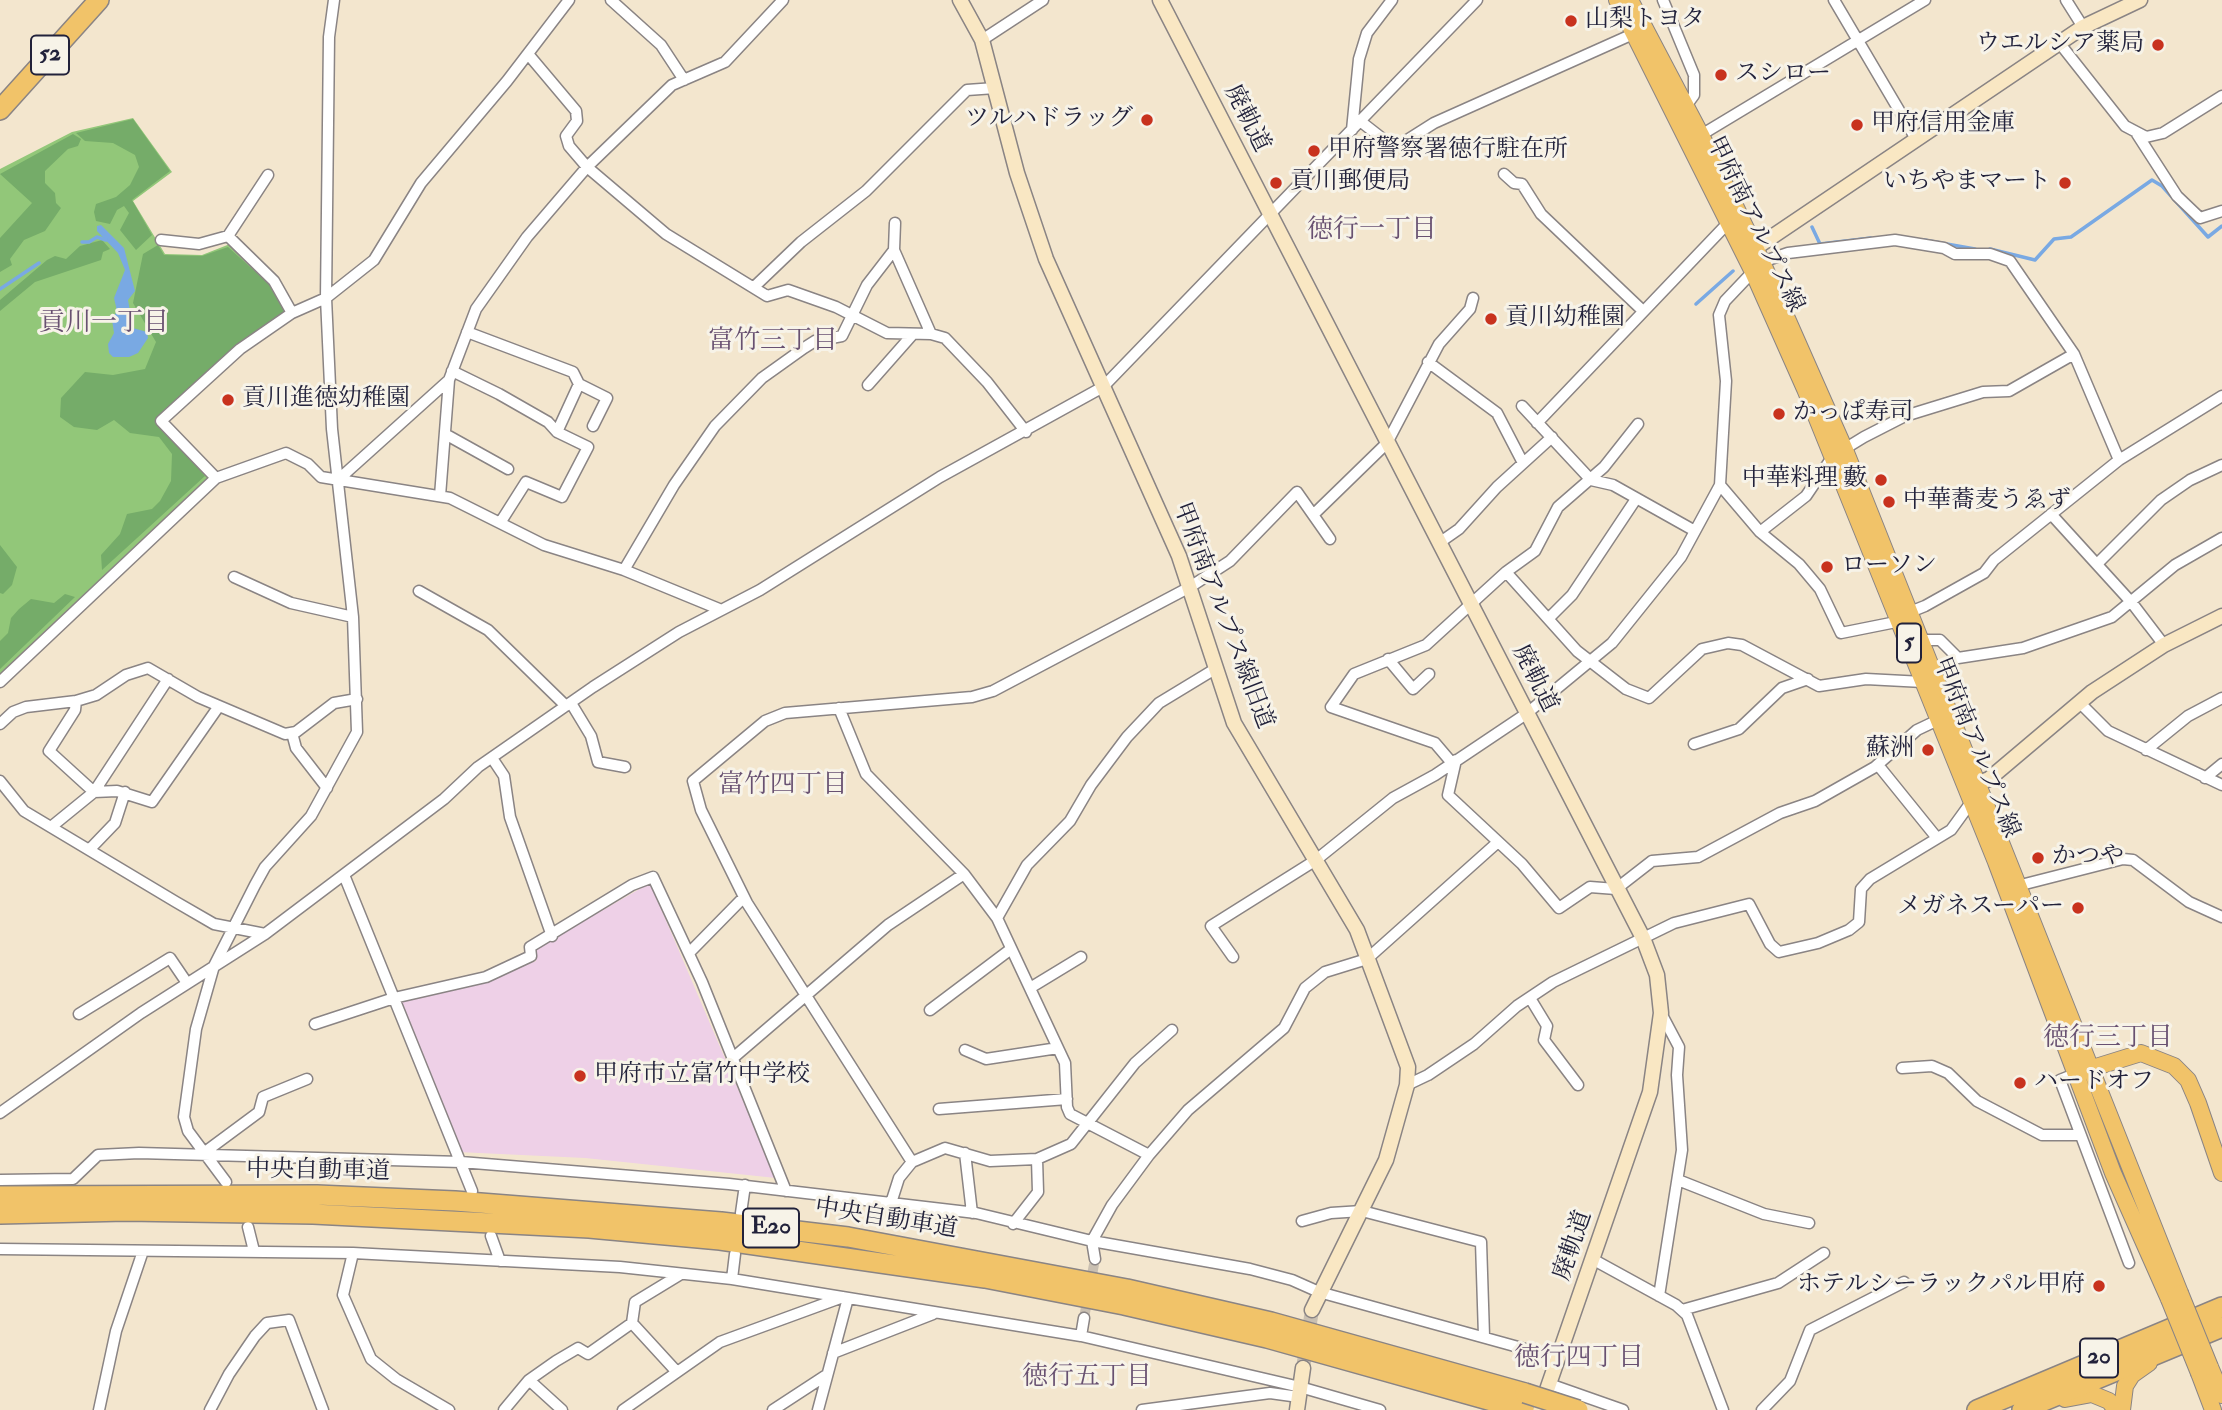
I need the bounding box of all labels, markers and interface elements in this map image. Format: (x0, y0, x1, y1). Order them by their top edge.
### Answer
place label: 山梨トヨタ (1585, 7, 1705, 35)
marker: 山梨トヨタ (1563, 13, 1579, 29)
place label: ウエルシア薬局 (1976, 31, 2144, 59)
road number: 52 (31, 36, 69, 74)
marker: ウエルシア薬局 (2150, 37, 2166, 53)
place label: スシロー (1735, 61, 1831, 89)
marker: スシロー (1713, 67, 1729, 83)
street label: 廃軌道 (1217, 80, 1275, 158)
place label: ツルハドラッグ (965, 106, 1133, 134)
place label: 甲府信用金庫 (1871, 111, 2015, 139)
marker: ツルハドラッグ (1139, 112, 1155, 128)
marker: 甲府信用金庫 (1849, 117, 1865, 133)
street label: 甲府南アルプス線 (1699, 132, 1809, 318)
place label: 甲府警察署徳行駐在所 (1328, 137, 1568, 165)
marker: 甲府警察署徳行駐在所 (1306, 143, 1322, 159)
place label: 貢川郵便局 (1290, 169, 1410, 197)
place label: いちやまマート (1883, 169, 2051, 197)
marker: 貢川郵便局 (1268, 175, 1284, 191)
marker: いちやまマート (2057, 175, 2073, 191)
district label: 徳行一丁目 (1307, 215, 1437, 247)
place label: 貢川幼稚園 (1505, 305, 1625, 333)
district label: 貢川一丁目 (39, 308, 169, 340)
marker: 貢川幼稚園 (1483, 311, 1499, 327)
district label: 富竹三丁目 (708, 326, 838, 358)
place label: 貢川進徳幼稚園 (242, 386, 410, 414)
marker: 貢川進徳幼稚園 (220, 392, 236, 408)
place label: かっぱ寿司 (1793, 400, 1913, 428)
marker: かっぱ寿司 (1771, 406, 1787, 422)
place label: 中華料理 藪 (1742, 466, 1867, 494)
marker: 中華料理 藪 (1873, 472, 1889, 488)
place label: 中華蕎麦うゑず (1903, 488, 2071, 516)
marker: 中華蕎麦うゑず (1881, 494, 1897, 510)
street label: 甲府南アルプス線旧道 (1166, 499, 1278, 733)
place label: ローソン (1841, 553, 1937, 581)
marker: ローソン (1819, 559, 1835, 575)
road number: 5 (1897, 624, 1921, 663)
street label: 廃軌道 (1505, 640, 1563, 718)
street label: 甲府南アルプス線 (1926, 654, 2024, 842)
place label: 蘇洲 (1866, 736, 1914, 764)
marker: 蘇洲 (1920, 742, 1936, 758)
district label: 富竹四丁目 (718, 770, 848, 802)
place label: かつや (2052, 844, 2124, 872)
marker: かつや (2030, 850, 2046, 866)
place label: メガネスーパー (1897, 894, 2064, 922)
marker: メガネスーパー (2070, 900, 2086, 916)
district label: 徳行三丁目 (2043, 1023, 2173, 1055)
place label: 甲府市立富竹中学校 (594, 1062, 810, 1090)
marker: 甲府市立富竹中学校 (572, 1068, 588, 1084)
place label: ハードオフ (2034, 1069, 2154, 1097)
marker: ハードオフ (2012, 1075, 2028, 1091)
street label: 中央自動車道 (246, 1156, 390, 1188)
street label: 中央自動車道 (813, 1195, 959, 1245)
street label: 廃軌道 (1549, 1207, 1599, 1285)
road number: E20 (743, 1208, 799, 1247)
place label: ホテルシーラックパル甲府 (1797, 1272, 2085, 1300)
marker: ホテルシーラックパル甲府 (2091, 1278, 2107, 1294)
road number: 20 (2080, 1338, 2118, 1378)
district label: 徳行四丁目 (1514, 1343, 1644, 1375)
district label: 徳行五丁目 (1022, 1362, 1152, 1394)

